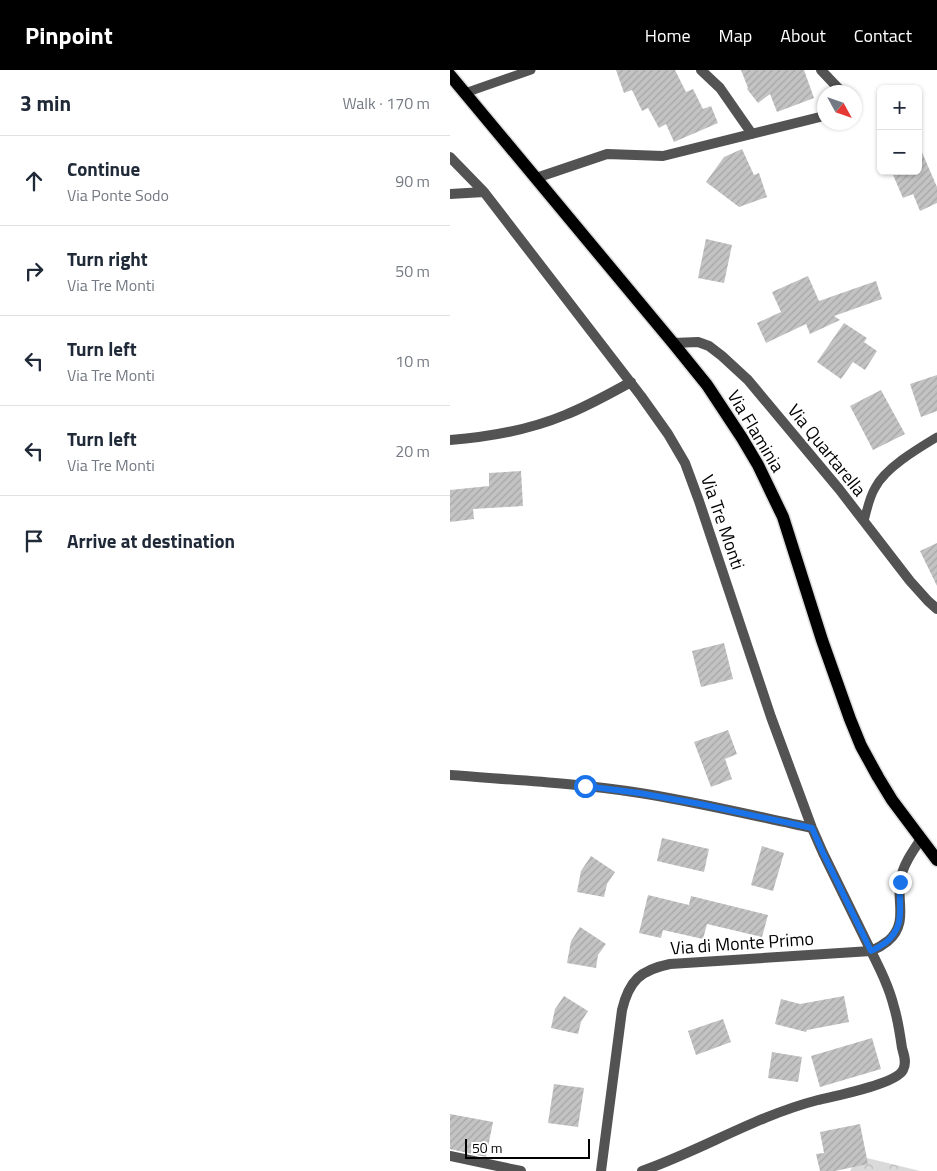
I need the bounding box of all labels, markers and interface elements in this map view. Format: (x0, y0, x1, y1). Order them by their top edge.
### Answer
text: Pinpoint (25, 17, 113, 53)
text: Home (645, 22, 691, 49)
text: Map (719, 22, 752, 49)
text: About (780, 22, 826, 49)
text: Contact (854, 22, 912, 49)
north arrow (817, 85, 862, 130)
map controls (877, 85, 922, 175)
button: + (877, 85, 922, 130)
text: 3 min (20, 87, 71, 119)
text: Walk · 170 m (342, 91, 430, 115)
button: − (877, 130, 922, 175)
text: Continue (67, 154, 140, 183)
icon: ahead (20, 167, 48, 195)
text: 90 m (395, 169, 430, 193)
text: Via Ponte Sodo (67, 183, 169, 207)
text: Turn right (67, 244, 148, 273)
icon: right (20, 257, 48, 285)
text: 50 m (395, 259, 430, 283)
text: Via Tre Monti (67, 273, 155, 297)
text: Turn left (67, 334, 137, 363)
icon: left (20, 347, 48, 375)
text: 10 m (395, 349, 430, 373)
text: Via Tre Monti (67, 363, 155, 387)
street label: Via Flaminia (721, 385, 791, 477)
street label: Via Quartarella (781, 398, 873, 502)
text: Turn left (67, 424, 137, 453)
icon: left (20, 437, 48, 465)
text: 20 m (395, 439, 430, 463)
text: Via Tre Monti (67, 453, 155, 477)
street label: Via Tre Monti (694, 471, 752, 573)
text: Arrive at destination (67, 526, 235, 555)
icon: arrive (20, 527, 48, 555)
route start (574, 775, 597, 798)
route end (889, 871, 912, 894)
street label: Via di Monte Primo (669, 925, 815, 961)
scale bar (465, 1136, 590, 1159)
text: 50 m (472, 1137, 502, 1158)

